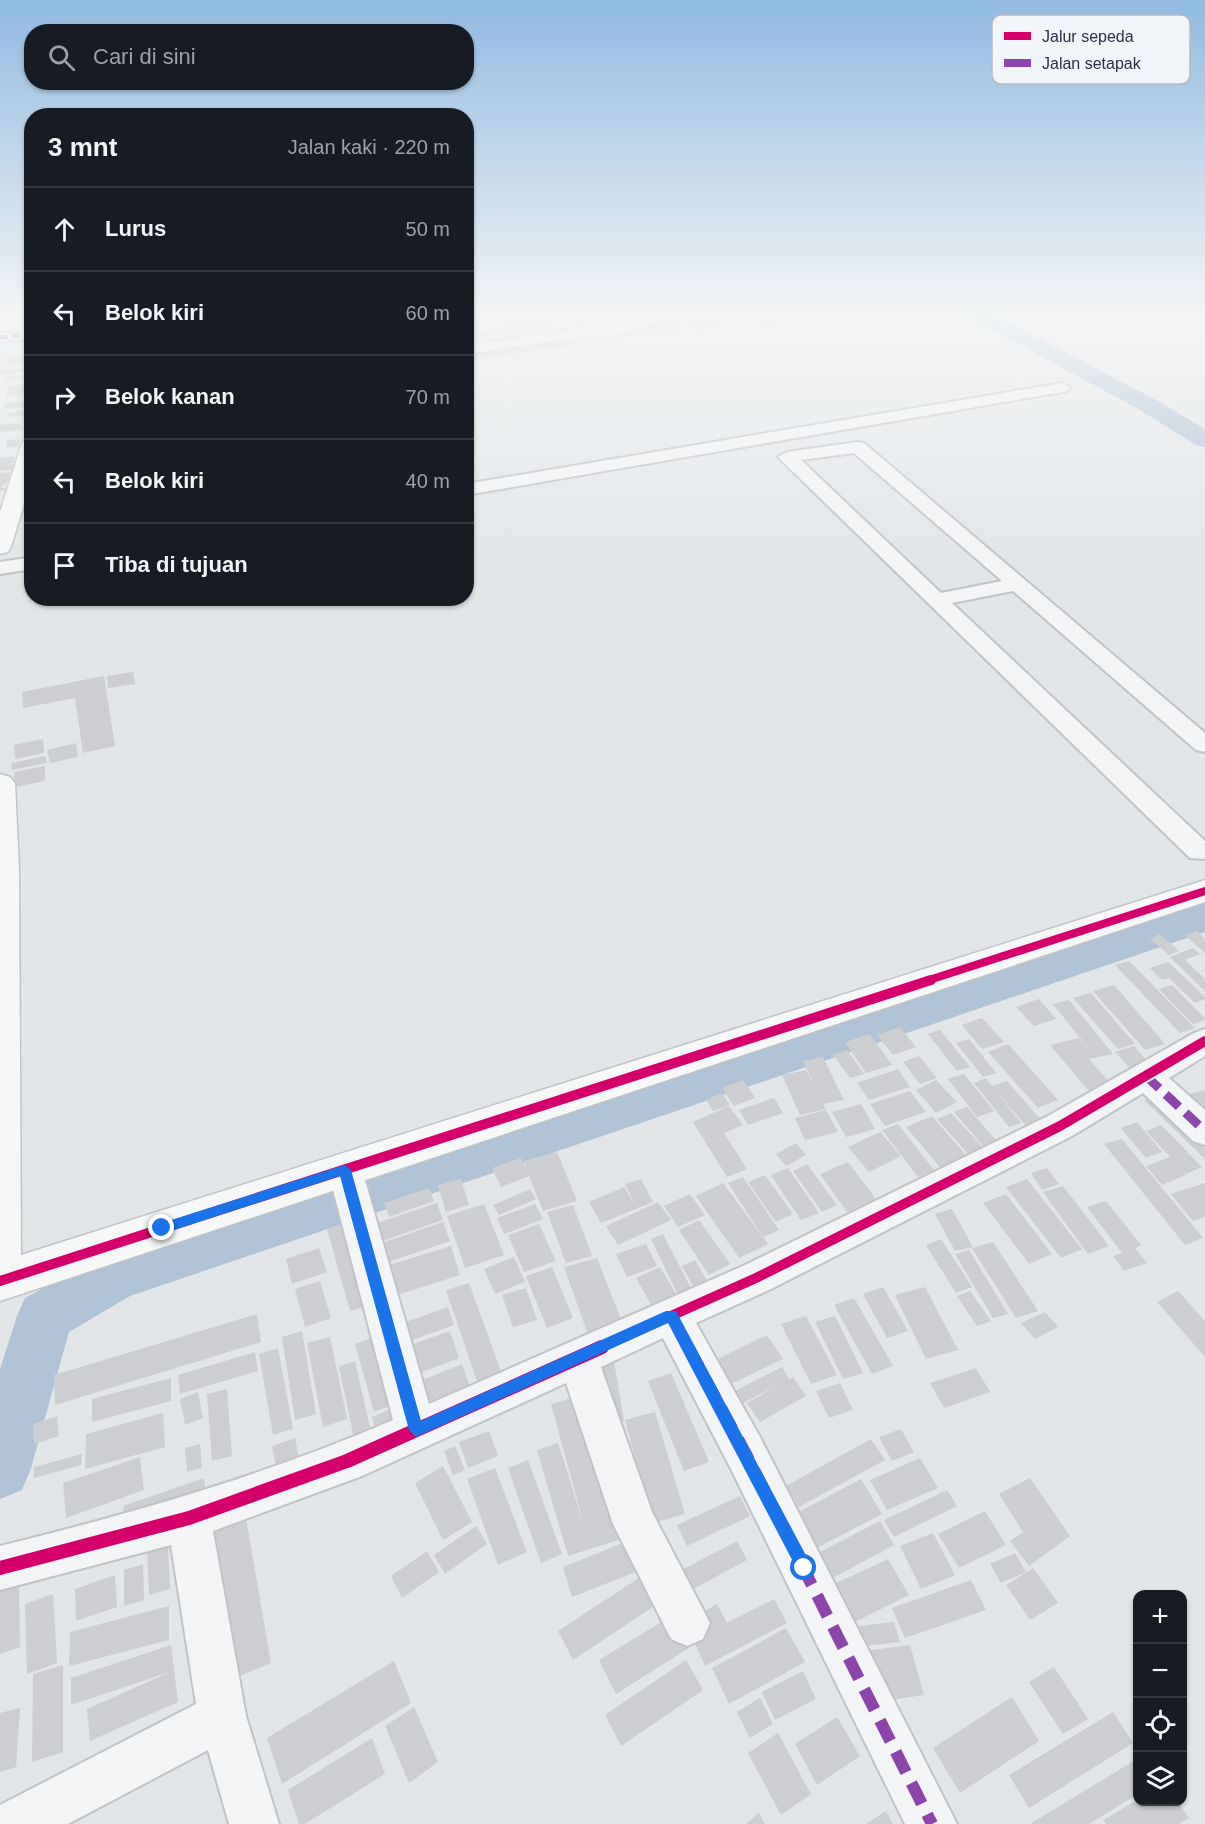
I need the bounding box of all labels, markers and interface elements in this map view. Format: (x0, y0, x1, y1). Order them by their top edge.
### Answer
legend (992, 15, 1190, 84)
search box (24, 24, 474, 90)
text: Jalur sepeda (1042, 28, 1134, 45)
icon: search (45, 41, 78, 74)
text: Cari di sini (93, 44, 196, 69)
text: Jalan setapak (1042, 55, 1142, 72)
text: 3 mnt (48, 132, 117, 162)
text: Jalan kaki · 220 m (288, 136, 450, 158)
icon: ahead (48, 213, 81, 246)
text: Lurus (105, 216, 166, 241)
text: 50 m (406, 218, 450, 240)
icon: left (48, 297, 81, 330)
text: Belok kiri (105, 300, 204, 325)
text: 60 m (406, 302, 450, 324)
icon: right (48, 381, 81, 414)
text: Belok kanan (105, 384, 235, 409)
text: 70 m (406, 386, 450, 408)
icon: left (48, 465, 81, 498)
text: Belok kiri (105, 468, 204, 493)
text: 40 m (406, 470, 450, 492)
icon: arrive (48, 549, 81, 582)
text: Tiba di tujuan (105, 552, 248, 577)
route end (148, 1214, 174, 1240)
route start (790, 1554, 816, 1580)
map controls (1133, 1590, 1187, 1806)
button: + (1133, 1590, 1187, 1644)
button: − (1133, 1644, 1187, 1698)
button: locate (1133, 1698, 1187, 1752)
button: layers (1133, 1752, 1187, 1806)

